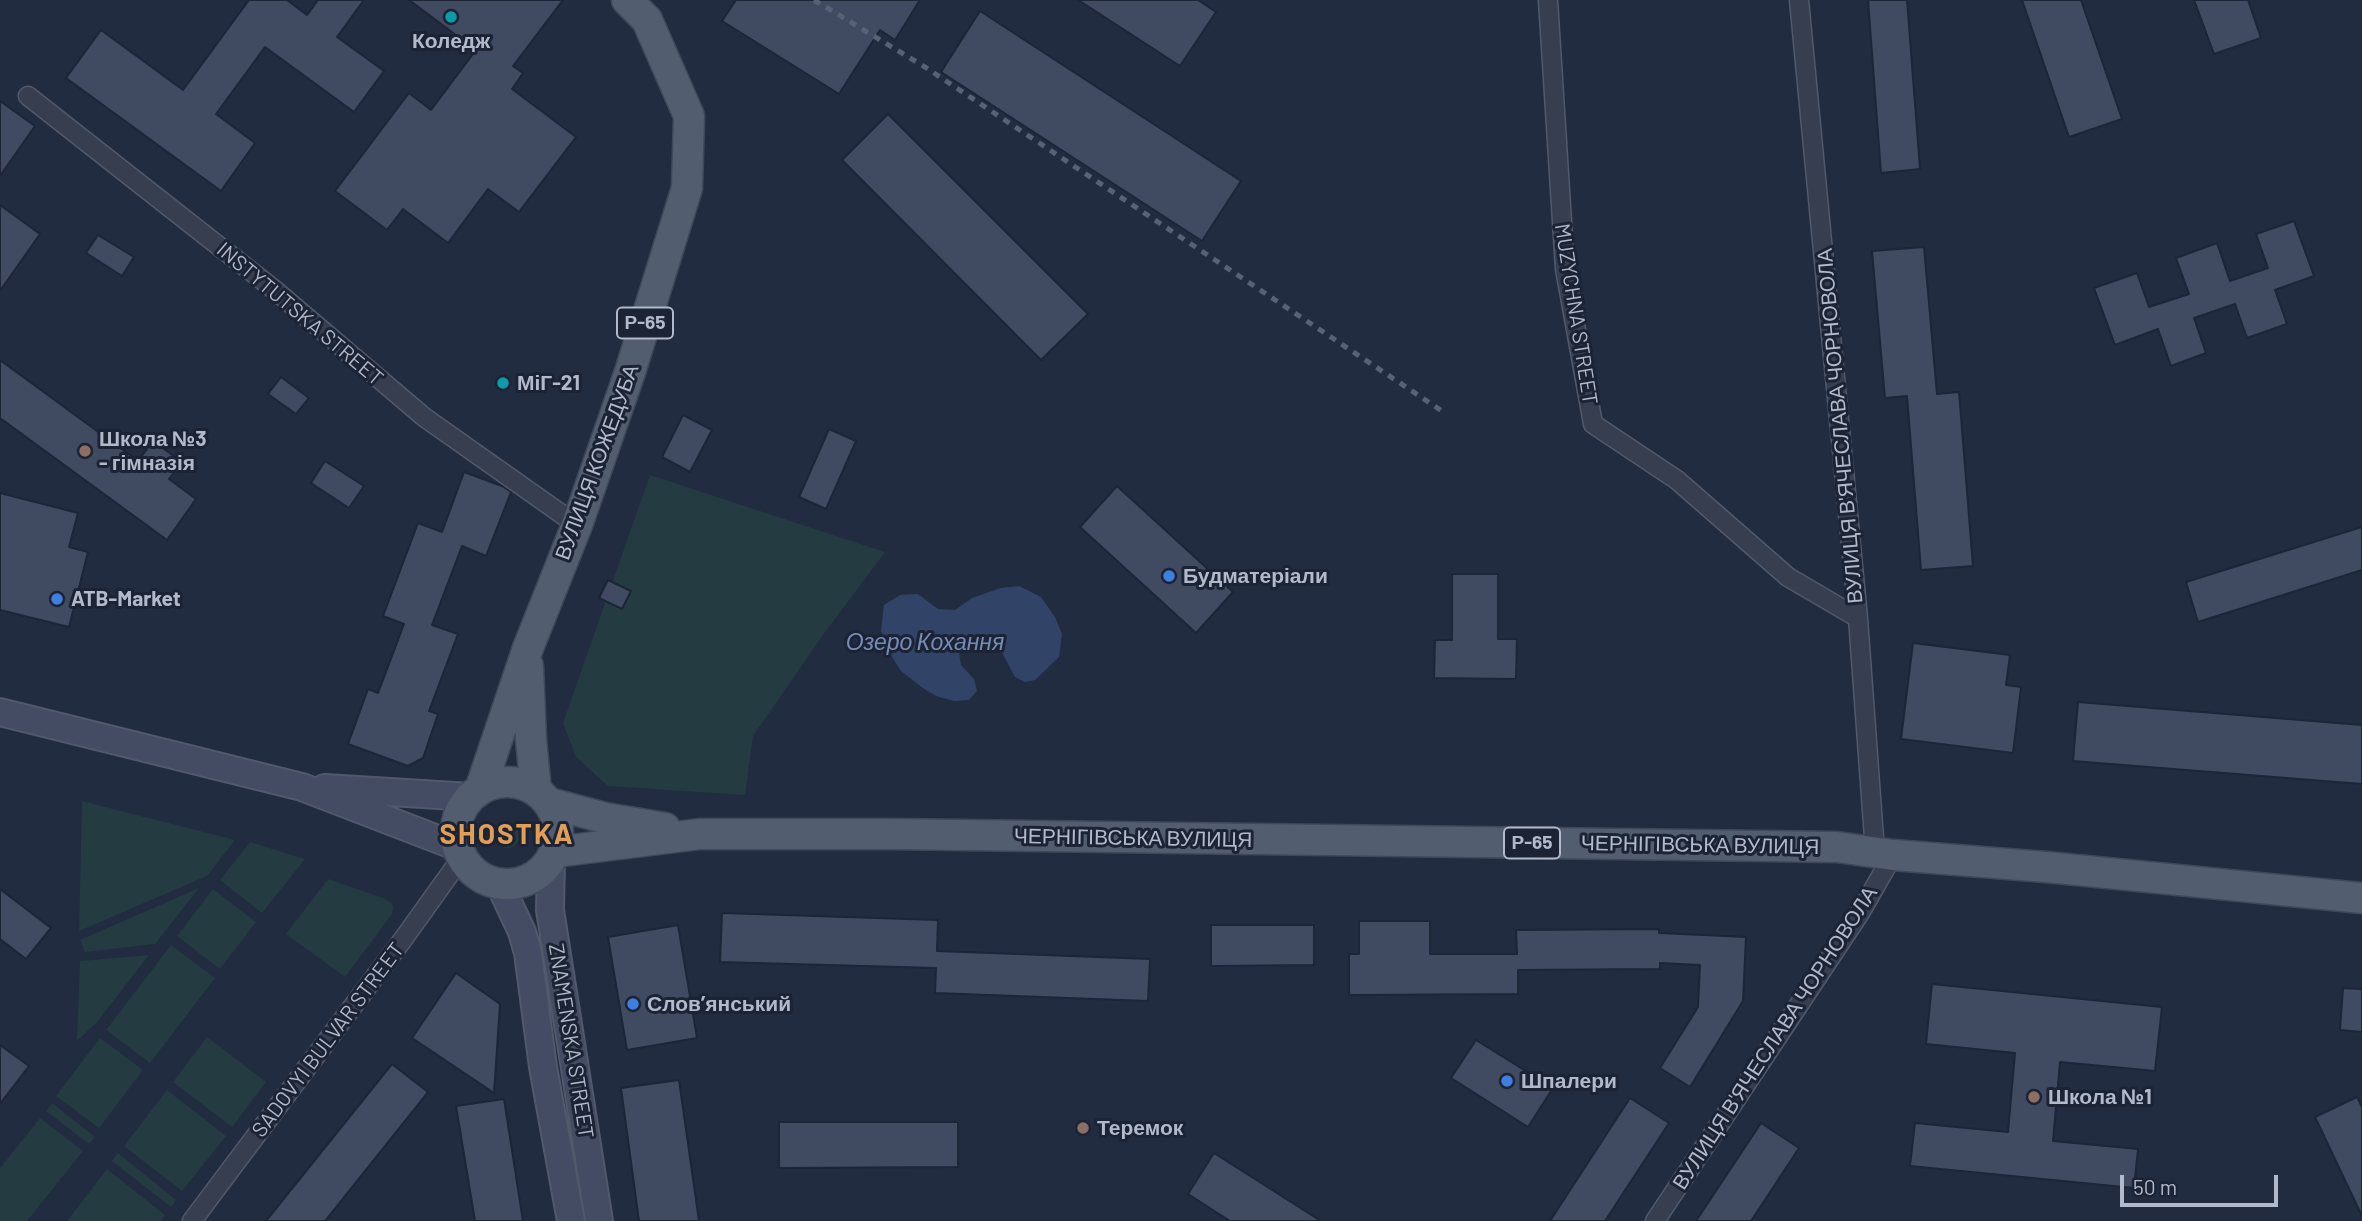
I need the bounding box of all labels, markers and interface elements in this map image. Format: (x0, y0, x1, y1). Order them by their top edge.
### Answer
marker: Коледж (443, 9, 459, 25)
place label: Коледж (412, 28, 490, 54)
street label: MUZYCHNA STREET (1549, 222, 1603, 406)
street label: INSTYTUTSKA STREET (212, 237, 388, 391)
street label: ВУЛИЦЯ В'ЯЧЕСЛАВА ЧОРНОВОЛА (1812, 247, 1868, 605)
road number: Р-65 (617, 308, 673, 338)
street label: ВУЛИЦЯ КОЖЕДУБА (550, 361, 644, 563)
place label: МіГ-21 (517, 370, 580, 396)
marker: МіГ-21 (495, 375, 511, 391)
place label: Школа №3 - гімназія (99, 426, 207, 476)
marker: Школа №3 - гімназія (77, 443, 93, 459)
place label: Будматеріали (1183, 563, 1328, 589)
marker: Будматеріали (1161, 568, 1177, 584)
place label: ATB-Market (71, 586, 181, 612)
marker: ATB-Market (49, 591, 65, 607)
water label: Озеро Кохання (846, 628, 1004, 656)
district label: SHOSTKA (440, 818, 574, 852)
street label: ЧЕРНІГІВСЬКА ВУЛИЦЯ (1014, 823, 1252, 853)
road number: Р-65 (1504, 828, 1560, 858)
street label: ЧЕРНІГІВСЬКА ВУЛИЦЯ (1581, 830, 1819, 860)
street label: ВУЛИЦЯ В'ЯЧЕСЛАВА ЧОРНОВОЛА (1667, 882, 1883, 1194)
street label: SADOVYI BULVAR STREET (247, 938, 409, 1142)
street label: ZNAMENSKA STREET (543, 942, 599, 1140)
place label: Слов’янський (647, 991, 791, 1017)
marker: Слов’янський (625, 996, 641, 1012)
place label: Шпалери (1521, 1068, 1617, 1094)
marker: Шпалери (1499, 1073, 1515, 1089)
place label: Школа №1 (2048, 1084, 2152, 1110)
marker: Школа №1 (2026, 1089, 2042, 1105)
place label: Теремок (1097, 1115, 1183, 1141)
marker: Теремок (1075, 1120, 1091, 1136)
scale bar (2124, 1162, 2282, 1206)
text: 50 m (2133, 1174, 2177, 1199)

